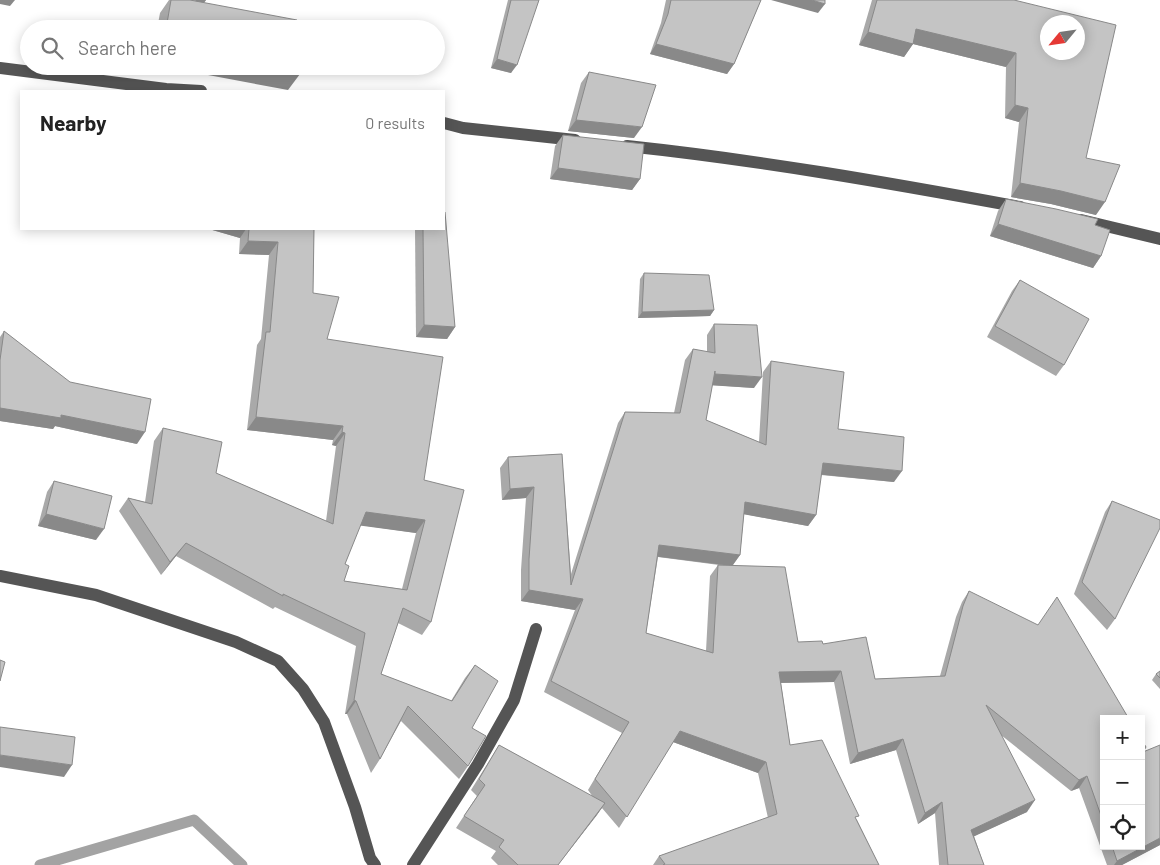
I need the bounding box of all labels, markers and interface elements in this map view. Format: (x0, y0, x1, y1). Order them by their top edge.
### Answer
north arrow (1040, 15, 1085, 60)
search box (20, 20, 445, 75)
icon: search (38, 34, 66, 62)
text: Search here (78, 36, 177, 59)
text: Nearby (40, 110, 106, 135)
text: 0 results (365, 113, 425, 132)
map controls (1100, 715, 1145, 850)
button: + (1100, 715, 1145, 760)
button: − (1100, 760, 1145, 805)
button: locate (1100, 805, 1145, 850)

